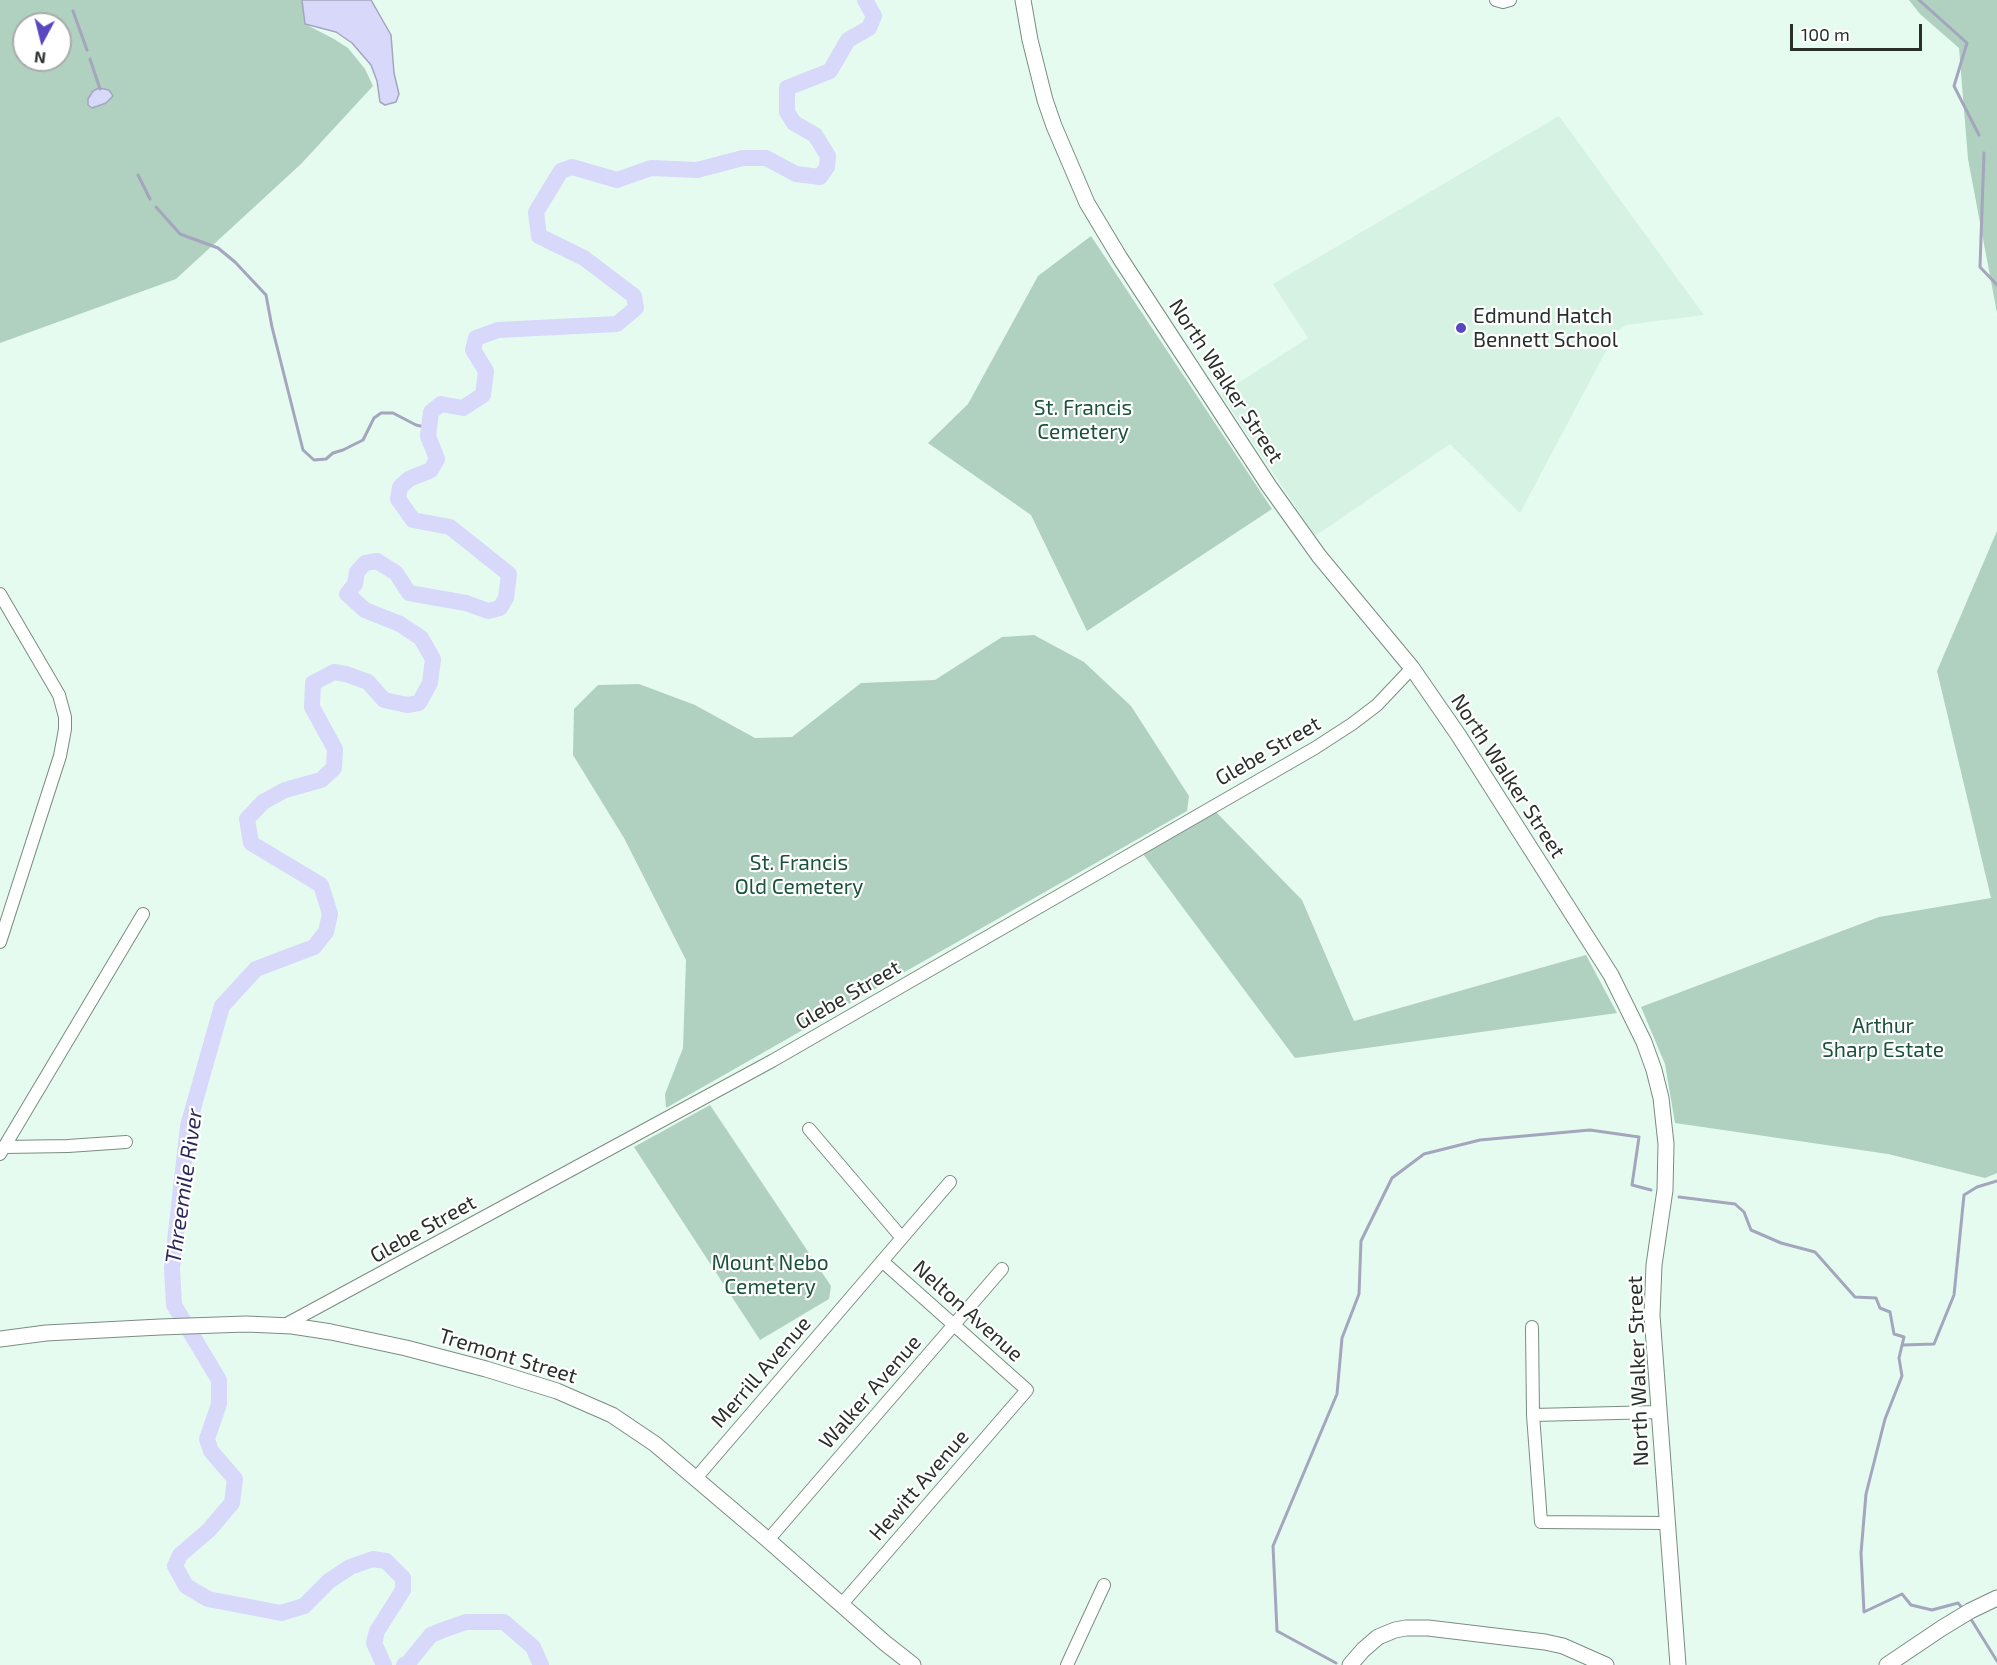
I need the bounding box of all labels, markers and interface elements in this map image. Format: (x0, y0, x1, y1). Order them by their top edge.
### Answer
north arrow (12, 12, 72, 72)
scale bar (1793, 12, 1925, 50)
text: 100 m (1801, 23, 1850, 45)
text: N (33, 48, 47, 69)
street label: North Walker Street (1164, 294, 1288, 468)
place label: Edmund Hatch Bennett School (1473, 303, 1618, 353)
marker: Edmund Hatch Bennett School (1454, 321, 1468, 335)
park label: St. Francis Cemetery (1034, 395, 1132, 445)
street label: North Walker Street (1446, 689, 1570, 863)
street label: Glebe Street (1211, 711, 1325, 791)
park label: St. Francis Old Cemetery (735, 850, 863, 900)
street label: Glebe Street (791, 955, 905, 1035)
park label: Arthur Sharp Estate (1822, 1013, 1944, 1063)
water label: Threemile River (160, 1107, 208, 1265)
street label: Glebe Street (366, 1190, 480, 1268)
park label: Mount Nebo Cemetery (711, 1250, 829, 1300)
street label: Nelton Avenue (908, 1255, 1028, 1367)
street label: North Walker Street (1622, 1275, 1654, 1467)
street label: Merrill Avenue (706, 1311, 816, 1433)
street label: Tremont Street (436, 1323, 580, 1389)
street label: Walker Avenue (814, 1330, 926, 1454)
street label: Hewitt Avenue (864, 1424, 974, 1546)

